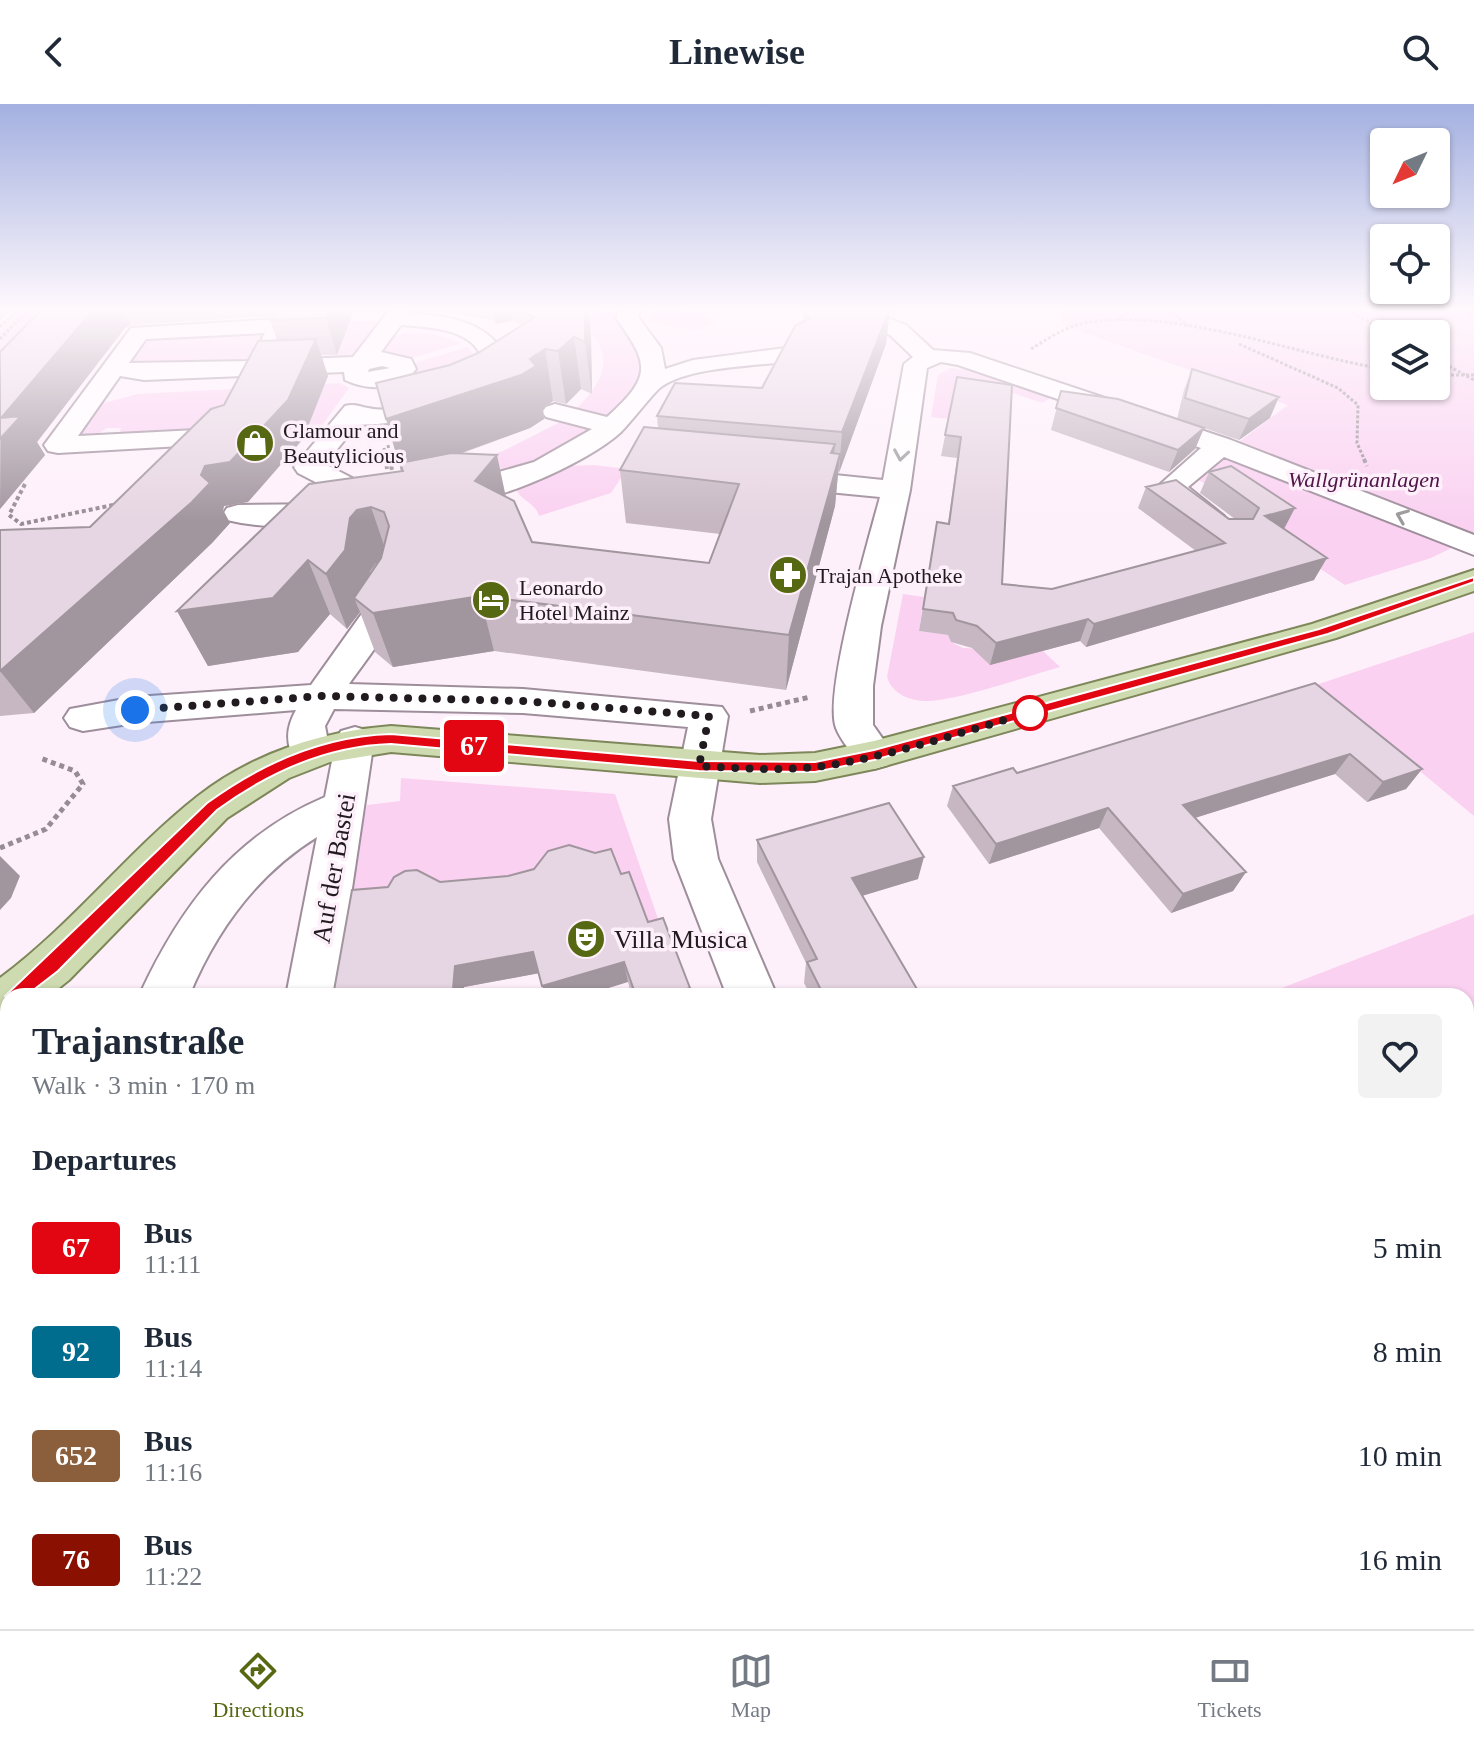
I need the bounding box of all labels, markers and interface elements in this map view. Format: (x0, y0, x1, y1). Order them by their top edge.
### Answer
icon: back (32, 30, 76, 74)
icon: search (1398, 30, 1442, 74)
text: Linewise (669, 32, 805, 72)
north arrow (1370, 128, 1450, 208)
map controls (1370, 128, 1450, 400)
button: locate (1370, 224, 1450, 304)
button: layers (1370, 320, 1450, 400)
place label: Glamour and Beautylicious (283, 418, 404, 468)
shop icon: Glamour and Beautylicious (234, 422, 276, 464)
one-way arrow (893, 449, 910, 462)
park label: Wallgrünanlagen (1288, 467, 1440, 492)
one-way arrow (1396, 509, 1410, 526)
pharmacy icon: Trajan Apotheke (767, 554, 809, 596)
place label: Trajan Apotheke (816, 563, 962, 588)
place label: Leonardo Hotel Mainz (519, 575, 630, 625)
hotel icon: Leonardo Hotel Mainz (470, 579, 512, 621)
your location (115, 690, 155, 730)
unlabelled marker (1013, 696, 1047, 730)
line badge: 67 (438, 720, 510, 772)
text: 67 (460, 730, 488, 761)
street label: Auf der Bastei (307, 791, 361, 945)
theatre icon: Villa Musica (565, 918, 607, 960)
place label: Villa Musica (614, 925, 748, 954)
button: heart (1358, 1014, 1442, 1098)
text: Trajanstraße (32, 1020, 245, 1062)
text: Walk · 3 min · 170 m (32, 1071, 255, 1100)
text: Departures (32, 1143, 176, 1176)
text: Bus (144, 1216, 192, 1249)
text: 5 min (1373, 1231, 1442, 1264)
text: 67 (62, 1232, 90, 1263)
text: 11:11 (144, 1250, 201, 1279)
text: Bus (144, 1320, 192, 1353)
text: 8 min (1373, 1335, 1442, 1368)
text: 92 (62, 1336, 90, 1367)
text: 11:14 (144, 1354, 202, 1383)
text: Bus (144, 1424, 192, 1457)
text: 10 min (1358, 1439, 1442, 1472)
text: 652 (55, 1440, 97, 1471)
text: 11:16 (144, 1458, 202, 1487)
text: Bus (144, 1528, 192, 1561)
text: 16 min (1358, 1543, 1442, 1576)
text: 76 (62, 1544, 90, 1575)
text: 11:22 (144, 1562, 202, 1591)
tab: Directions (212, 1649, 304, 1723)
tab: Map (729, 1649, 773, 1723)
tab: Tickets (1198, 1649, 1262, 1723)

